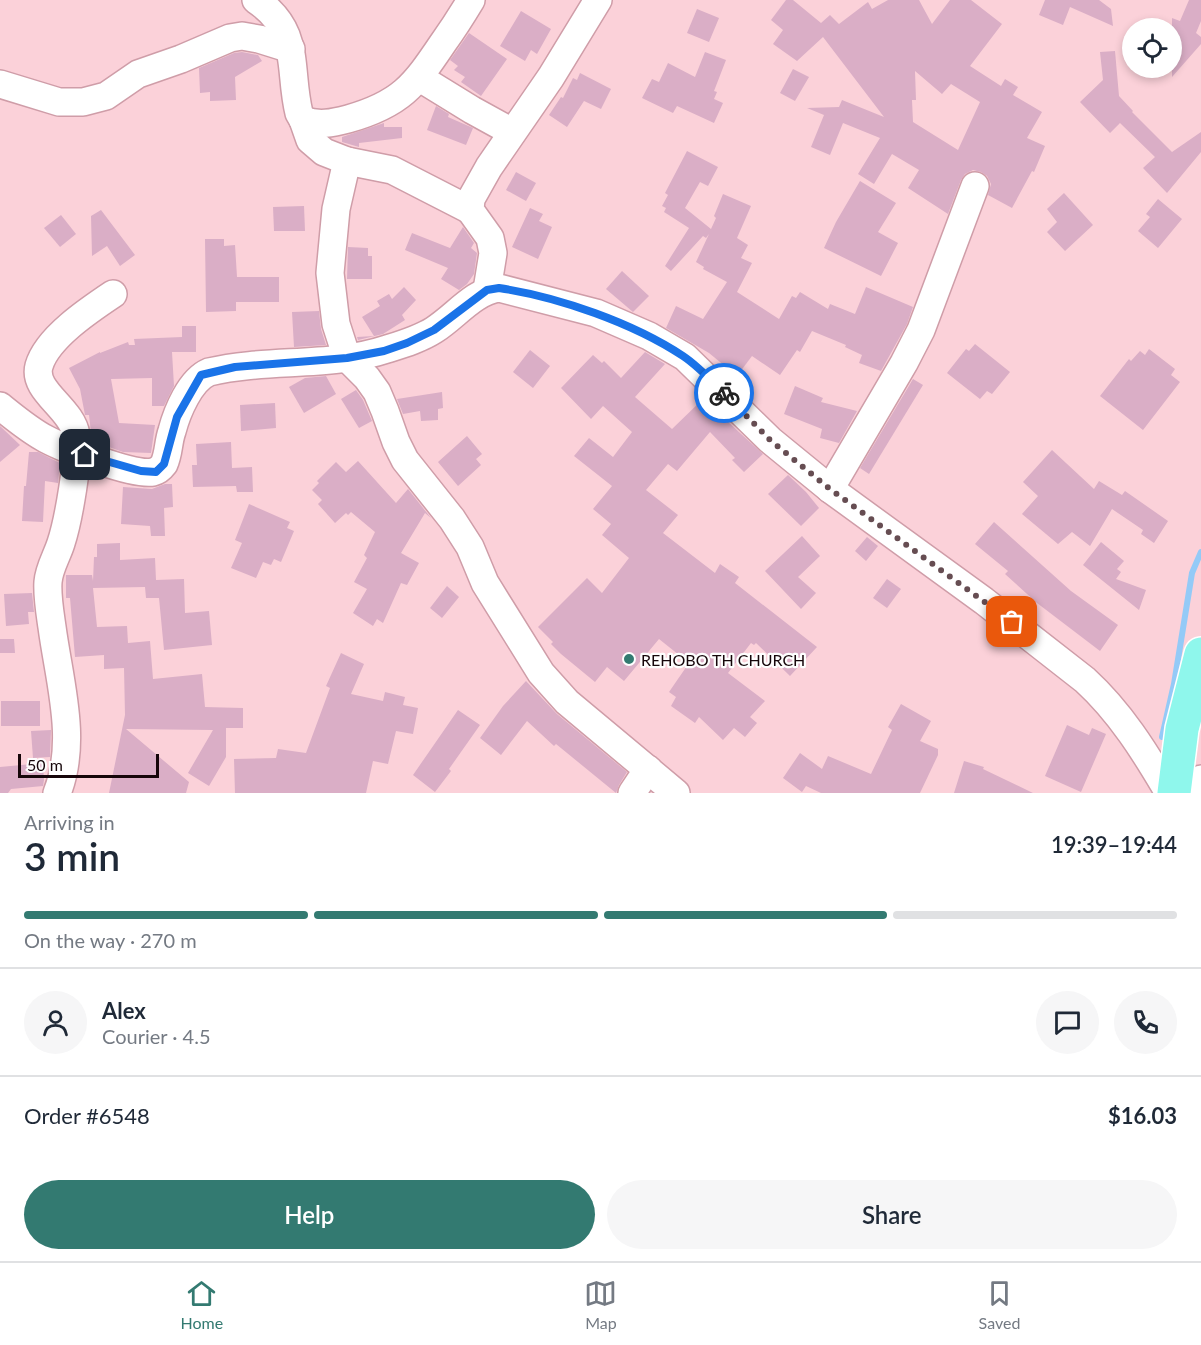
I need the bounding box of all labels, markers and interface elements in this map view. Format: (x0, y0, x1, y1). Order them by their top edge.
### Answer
map controls (1122, 18, 1182, 78)
button: locate (1122, 18, 1182, 78)
courier (694, 363, 754, 423)
icon: bike (708, 377, 741, 410)
pin (59, 429, 110, 480)
icon: home (68, 438, 101, 471)
pin (986, 596, 1037, 647)
icon: bag (995, 605, 1028, 638)
place label: REHOBO TH CHURCH (641, 650, 805, 669)
marker: REHOBO TH CHURCH (622, 652, 636, 666)
scale bar (18, 751, 159, 778)
text: 50 m (27, 755, 63, 774)
text: Arriving in (24, 810, 115, 834)
text: 19:39–19:44 (1051, 831, 1177, 858)
text: 3 min (24, 833, 120, 879)
text: On the way · 270 m (24, 928, 197, 952)
button: person (24, 991, 87, 1054)
button: chat (1036, 991, 1099, 1054)
button: phone (1114, 991, 1177, 1054)
text: Alex (102, 997, 146, 1024)
text: Courier · 4.5 (102, 1024, 211, 1048)
text: Order #6548 (24, 1102, 150, 1129)
text: $16.03 (1108, 1102, 1177, 1129)
button: Help (24, 1180, 595, 1249)
button: Share (607, 1180, 1177, 1249)
tab: Home (181, 1277, 223, 1332)
tab: Map (584, 1277, 617, 1332)
tab: Saved (979, 1277, 1020, 1332)

